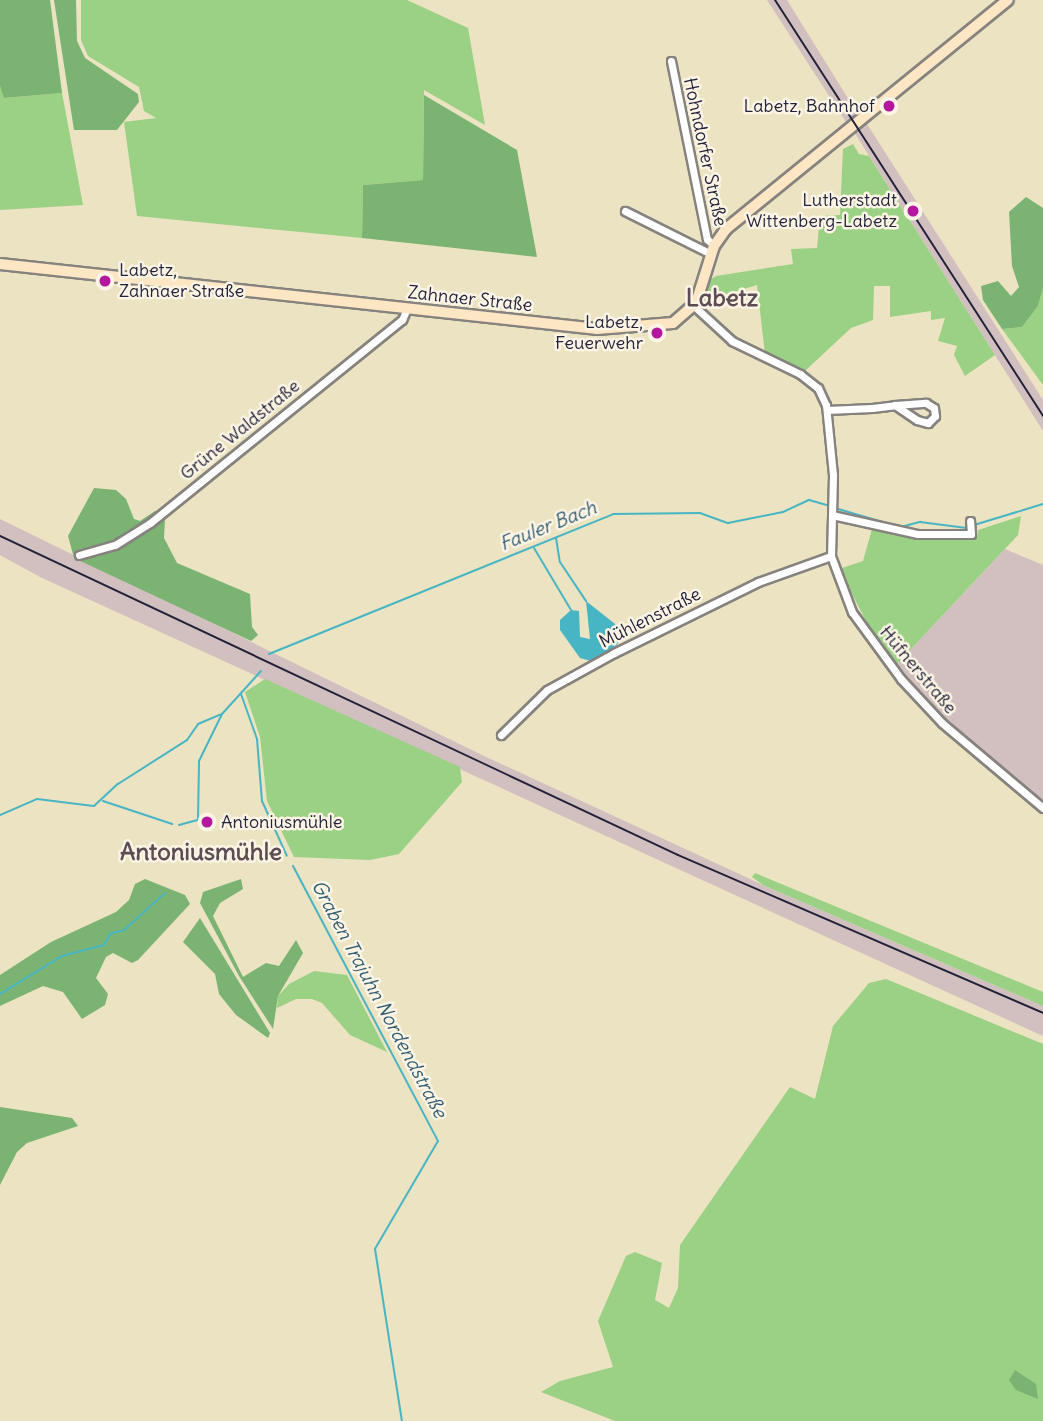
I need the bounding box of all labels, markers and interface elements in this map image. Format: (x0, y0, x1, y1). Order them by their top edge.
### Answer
street label: Hohndorfer Straße (679, 76, 731, 228)
place label: Labetz, Bahnhof (744, 95, 875, 117)
marker: Labetz, Bahnhof (881, 98, 897, 114)
place label: Lutherstadt Wittenberg-Labetz (746, 190, 897, 232)
marker: Lutherstadt Wittenberg-Labetz (903, 201, 923, 221)
place label: Labetz, Zahnaer Straße (119, 260, 244, 302)
marker: Labetz, Zahnaer Straße (97, 273, 113, 289)
street label: Zahnaer Straße (407, 282, 533, 316)
district label: Labetz (686, 284, 758, 312)
place label: Labetz, Feuerwehr (555, 312, 643, 354)
marker: Labetz, Feuerwehr (649, 325, 665, 341)
street label: Grüne Waldstraße (176, 375, 304, 485)
water label: Fauler Bach (496, 496, 600, 556)
street label: Mühlenstraße (596, 583, 704, 653)
street label: Hüfnerstraße (875, 622, 961, 718)
place label: Antoniusmühle (221, 811, 342, 833)
marker: Antoniusmühle (199, 814, 215, 830)
district label: Antoniusmühle (120, 838, 282, 866)
water label: Graben Trajuhn Nordendstraße (307, 876, 451, 1122)

